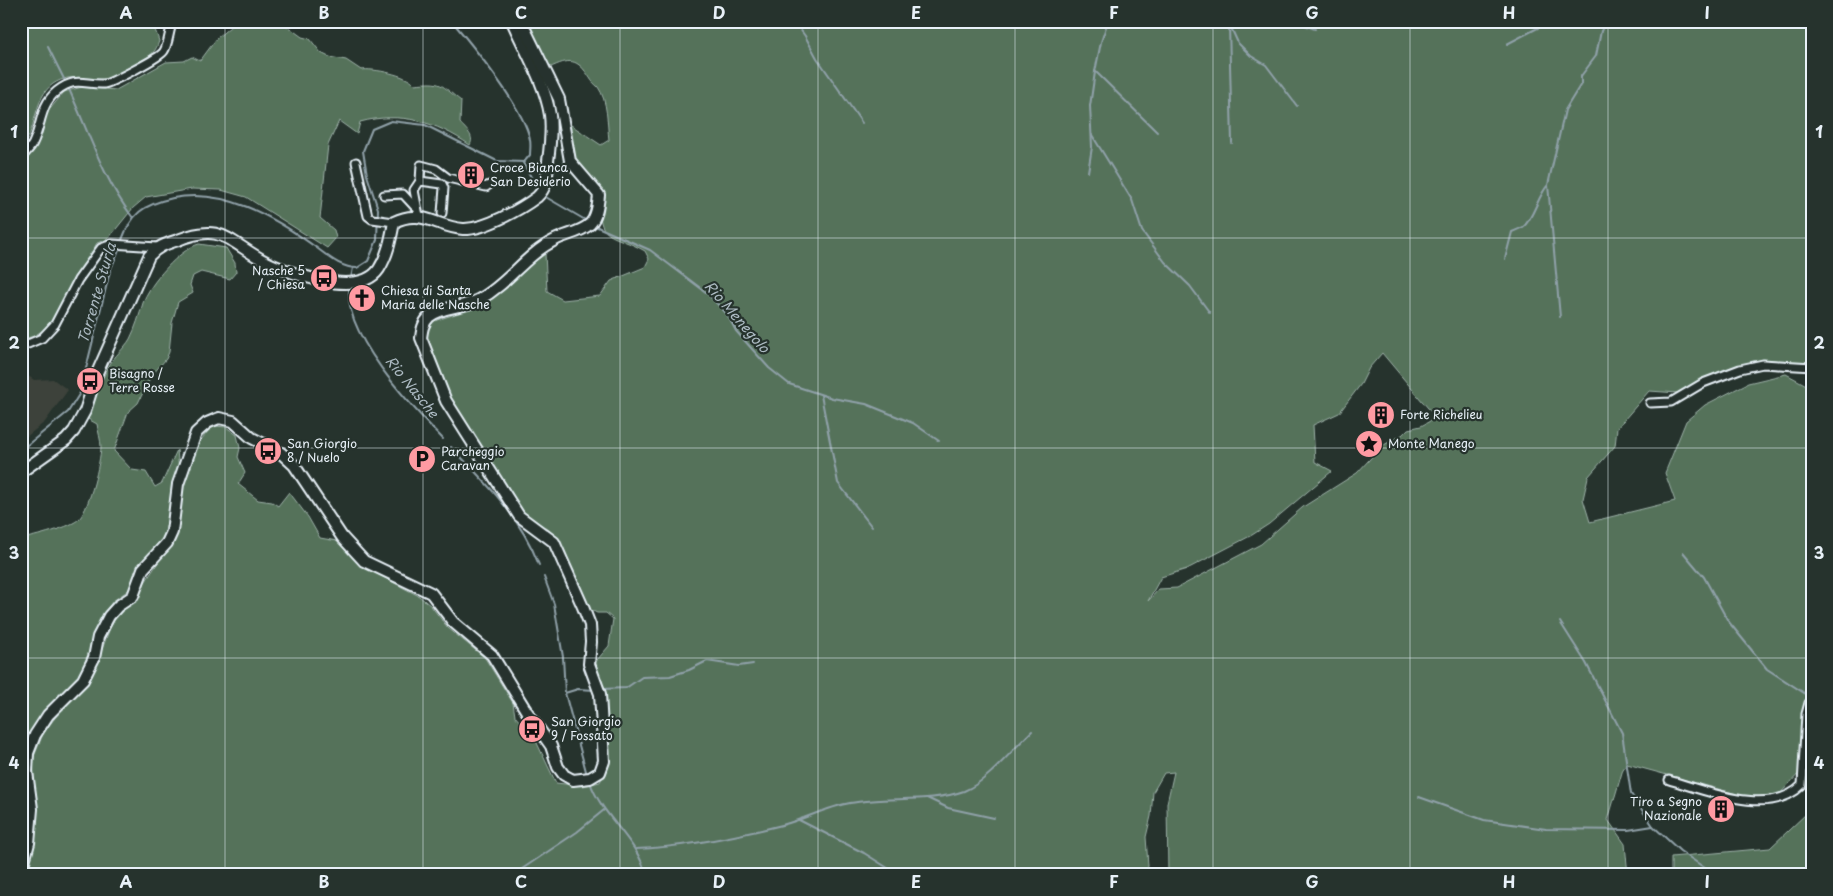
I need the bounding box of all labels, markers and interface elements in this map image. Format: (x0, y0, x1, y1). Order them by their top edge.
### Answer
text: A (120, 0, 133, 24)
text: B (319, 0, 330, 24)
text: C (515, 0, 527, 24)
text: D (713, 0, 725, 24)
text: E (911, 0, 921, 24)
text: F (1109, 0, 1119, 24)
text: G (1305, 0, 1319, 24)
text: H (1503, 0, 1515, 24)
text: I (1704, 0, 1710, 24)
text: 1 (10, 119, 18, 143)
text: 1 (1815, 119, 1823, 143)
place label: Croce Bianca San Desiderio (490, 158, 571, 190)
building icon: Croce Bianca San Desiderio (456, 160, 486, 190)
water label: Torrente Sturla (72, 239, 121, 346)
place label: Nasche 5 / Chiesa (252, 261, 306, 293)
bus stop icon: Nasche 5 / Chiesa (309, 263, 339, 293)
water label: Rio Menegolo (700, 276, 775, 358)
place label: Chiesa di Santa Maria delle Nasche (381, 281, 490, 313)
church icon: Chiesa di Santa Maria delle Nasche (347, 283, 377, 313)
text: 2 (8, 330, 20, 354)
text: 2 (1813, 330, 1825, 354)
water label: Rio Nasche (381, 351, 445, 423)
place label: Bisagno / Terre Rosse (109, 364, 175, 396)
bus stop icon: Bisagno / Terre Rosse (75, 366, 105, 396)
building icon: Forte Richelieu (1366, 400, 1396, 430)
place label: Forte Richelieu (1400, 405, 1482, 423)
place icon: Monte Manego (1354, 429, 1384, 459)
place label: San Giorgio 8 / Nuelo (287, 434, 357, 466)
place label: Monte Manego (1388, 434, 1475, 452)
bus stop icon: San Giorgio 8 / Nuelo (253, 436, 283, 466)
place label: Parcheggio Caravan (441, 442, 505, 474)
parking icon: Parcheggio Caravan (407, 444, 437, 474)
text: 3 (9, 540, 19, 564)
text: 3 (1814, 540, 1824, 564)
place label: San Giorgio 9 / Fossato (551, 712, 621, 744)
bus stop icon: San Giorgio 9 / Fossato (517, 714, 547, 744)
text: 4 (9, 750, 20, 774)
text: 4 (1814, 750, 1825, 774)
place label: Tiro a Segno Nazionale (1630, 792, 1702, 824)
building icon: Tiro a Segno Nazionale (1706, 794, 1736, 824)
text: A (120, 869, 133, 893)
text: B (319, 869, 330, 893)
text: C (515, 869, 527, 893)
text: D (713, 869, 725, 893)
text: E (911, 869, 921, 893)
text: F (1109, 869, 1119, 893)
text: G (1305, 869, 1319, 893)
text: H (1503, 869, 1515, 893)
text: I (1704, 869, 1710, 893)

